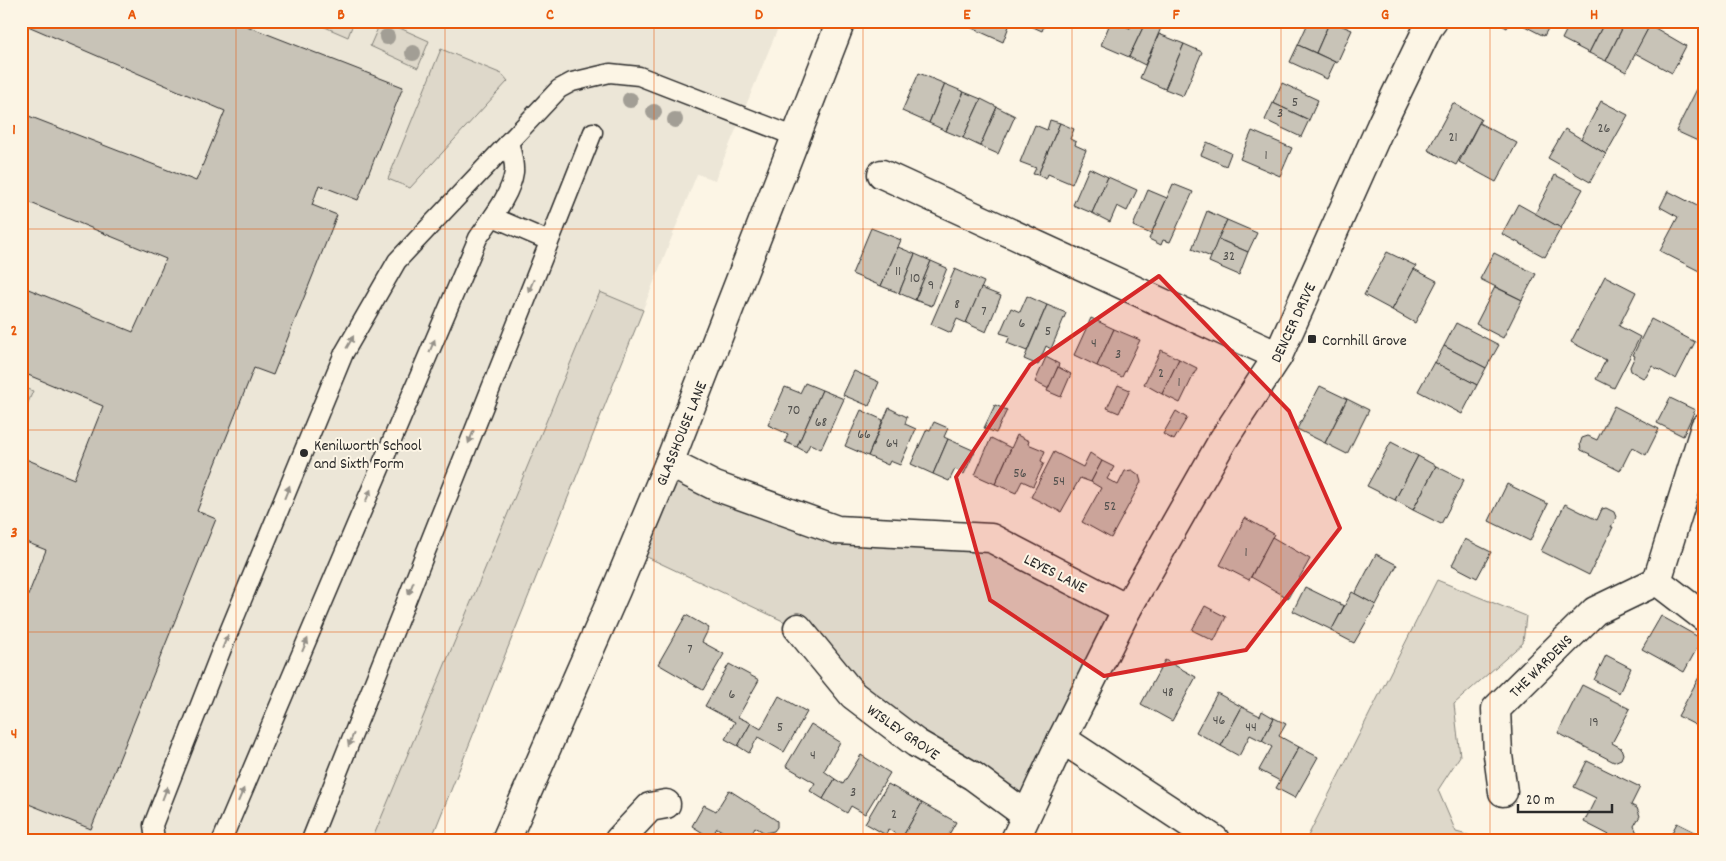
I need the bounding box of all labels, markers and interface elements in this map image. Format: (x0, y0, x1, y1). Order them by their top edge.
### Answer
text: A (128, 4, 137, 27)
text: B (337, 4, 345, 27)
text: C (546, 4, 554, 27)
text: D (755, 4, 764, 27)
text: E (963, 4, 971, 27)
text: F (1172, 4, 1180, 27)
text: G (1381, 4, 1389, 27)
text: H (1590, 4, 1598, 27)
house number: 5 (1292, 93, 1298, 113)
house number: 3 (1277, 104, 1283, 124)
text: 1 (12, 119, 16, 142)
house number: 26 (1598, 119, 1611, 139)
house number: 21 (1448, 128, 1458, 148)
house number: 1 (1264, 146, 1268, 166)
house number: 32 (1223, 247, 1235, 267)
house number: 11 (895, 262, 901, 282)
house number: 10 (910, 269, 920, 289)
house number: 9 (928, 276, 934, 296)
one-way arrow (527, 279, 534, 294)
street label: DENCER DRIVE (1266, 279, 1323, 367)
house number: 8 (954, 295, 960, 315)
house number: 7 (981, 302, 987, 322)
house number: 6 (1019, 314, 1026, 334)
text: 2 (11, 320, 18, 343)
house number: 5 (1045, 322, 1051, 342)
place label: Cornhill Grove (1322, 330, 1407, 353)
marker: Cornhill Grove (1306, 333, 1318, 345)
house number: 4 (1091, 334, 1097, 354)
one-way arrow (346, 335, 354, 350)
one-way arrow (428, 339, 436, 353)
house number: 3 (1115, 345, 1121, 365)
house number: 2 (1158, 364, 1164, 384)
house number: 1 (1177, 373, 1181, 393)
street label: GLASSHOUSE LANE (651, 377, 714, 490)
house number: 70 (788, 401, 801, 421)
house number: 68 (815, 413, 828, 433)
house number: 66 (857, 425, 871, 445)
one-way arrow (467, 430, 474, 445)
house number: 64 (886, 434, 898, 454)
place label: Kenilworth School and Sixth Form (314, 435, 422, 476)
marker: Kenilworth School and Sixth Form (298, 447, 310, 459)
house number: 56 (1013, 464, 1027, 484)
house number: 54 (1053, 472, 1065, 492)
one-way arrow (283, 485, 291, 499)
one-way arrow (364, 488, 372, 503)
house number: 52 (1104, 497, 1116, 517)
text: 3 (10, 522, 18, 545)
house number: 1 (1244, 543, 1248, 563)
street label: LEYES LANE (1019, 549, 1091, 600)
one-way arrow (407, 581, 414, 596)
street label: THE WARDENS (1505, 630, 1579, 704)
one-way arrow (221, 635, 229, 649)
one-way arrow (301, 638, 309, 652)
house number: 7 (687, 640, 693, 660)
house number: 48 (1162, 683, 1174, 703)
house number: 6 (729, 685, 736, 705)
street label: WISLEY GROVE (861, 699, 944, 767)
house number: 46 (1213, 711, 1225, 731)
house number: 19 (1589, 713, 1599, 733)
house number: 5 (777, 718, 783, 738)
house number: 44 (1245, 718, 1257, 738)
text: 4 (11, 723, 17, 746)
one-way arrow (347, 732, 354, 747)
house number: 4 (810, 746, 816, 766)
scale bar (1518, 781, 1612, 813)
house number: 3 (850, 783, 856, 803)
one-way arrow (162, 786, 170, 801)
one-way arrow (238, 788, 246, 802)
text: 20 m (1526, 790, 1554, 812)
house number: 2 (891, 805, 897, 825)

